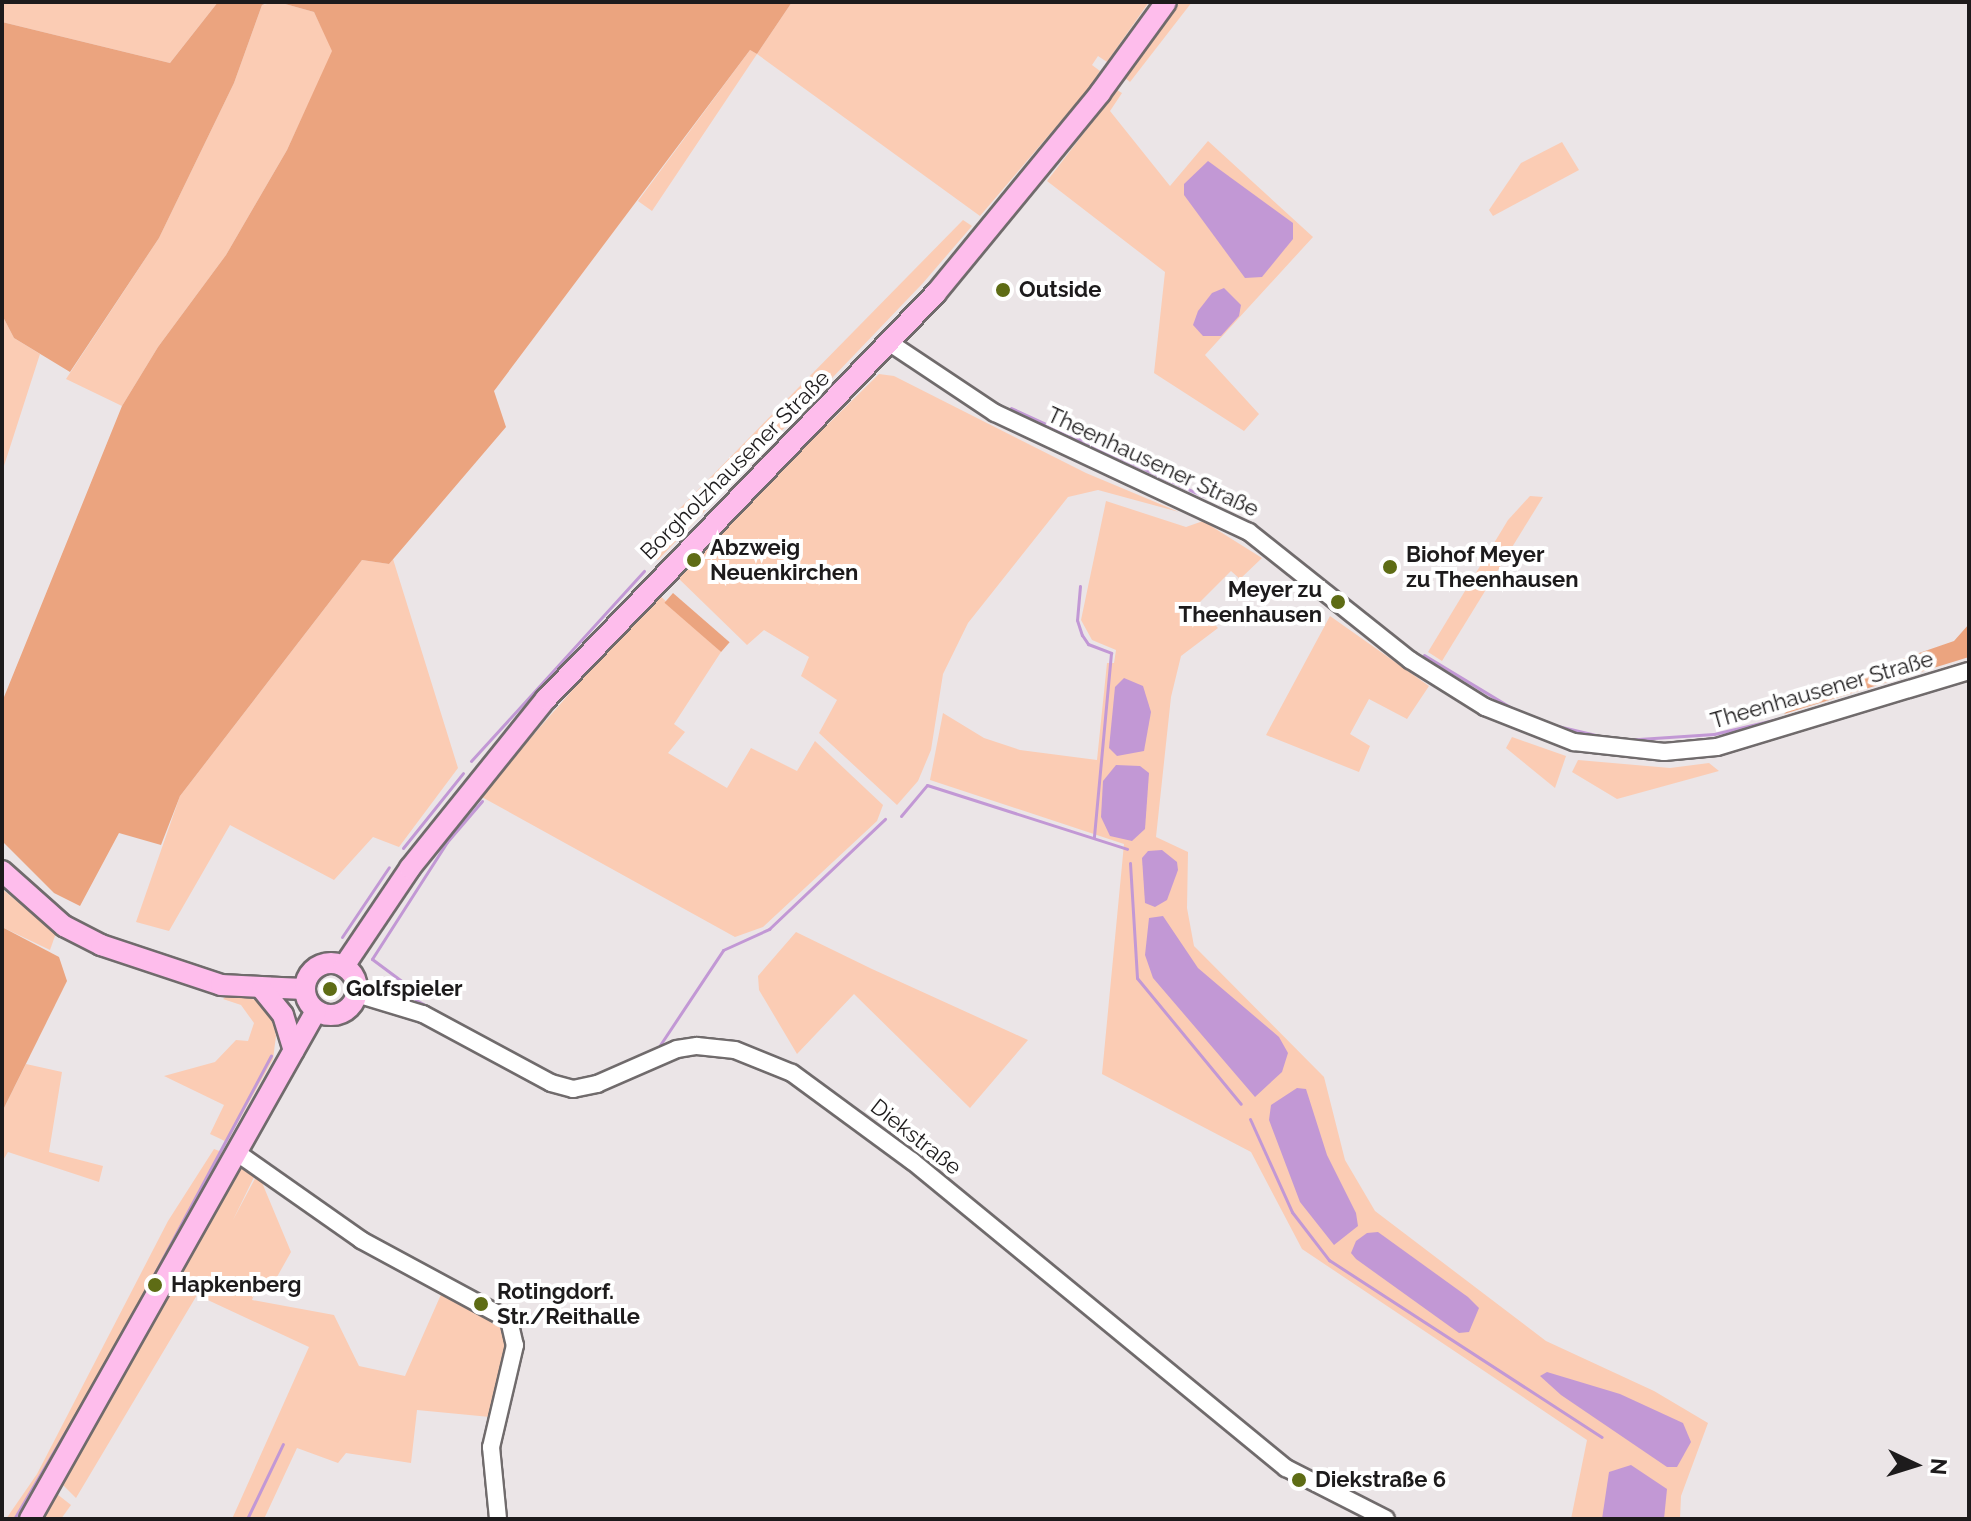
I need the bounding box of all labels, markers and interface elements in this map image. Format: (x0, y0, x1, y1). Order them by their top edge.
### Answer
place label: Outside (1019, 277, 1101, 303)
marker: Outside (994, 281, 1012, 299)
street label: Borgholzhausener Straße (635, 365, 835, 565)
street label: Theenhausener Straße (1043, 401, 1263, 523)
place label: Abzweig Neuenkirchen (710, 534, 858, 586)
place label: Biohof Meyer zu Theenhausen (1406, 541, 1579, 592)
marker: Abzweig Neuenkirchen (685, 551, 703, 569)
marker: Biohof Meyer zu Theenhausen (1381, 558, 1399, 576)
place label: Meyer zu Theenhausen (1179, 576, 1322, 628)
marker: Meyer zu Theenhausen (1329, 593, 1347, 611)
street label: Theenhausener Straße (1708, 646, 1936, 734)
place label: Golfspieler (346, 976, 463, 1002)
marker: Golfspieler (321, 980, 339, 998)
street label: Diekstraße (865, 1093, 967, 1181)
place label: Hapkenberg (171, 1272, 301, 1298)
marker: Hapkenberg (146, 1276, 164, 1294)
place label: Rotingdorf. Str./Reithalle (497, 1278, 640, 1330)
marker: Rotingdorf. Str./Reithalle (472, 1295, 490, 1313)
north arrow (1875, 1425, 1955, 1505)
text: N (1925, 1457, 1952, 1476)
place label: Diekstraße 6 (1315, 1467, 1446, 1493)
marker: Diekstraße 6 (1290, 1471, 1308, 1489)

